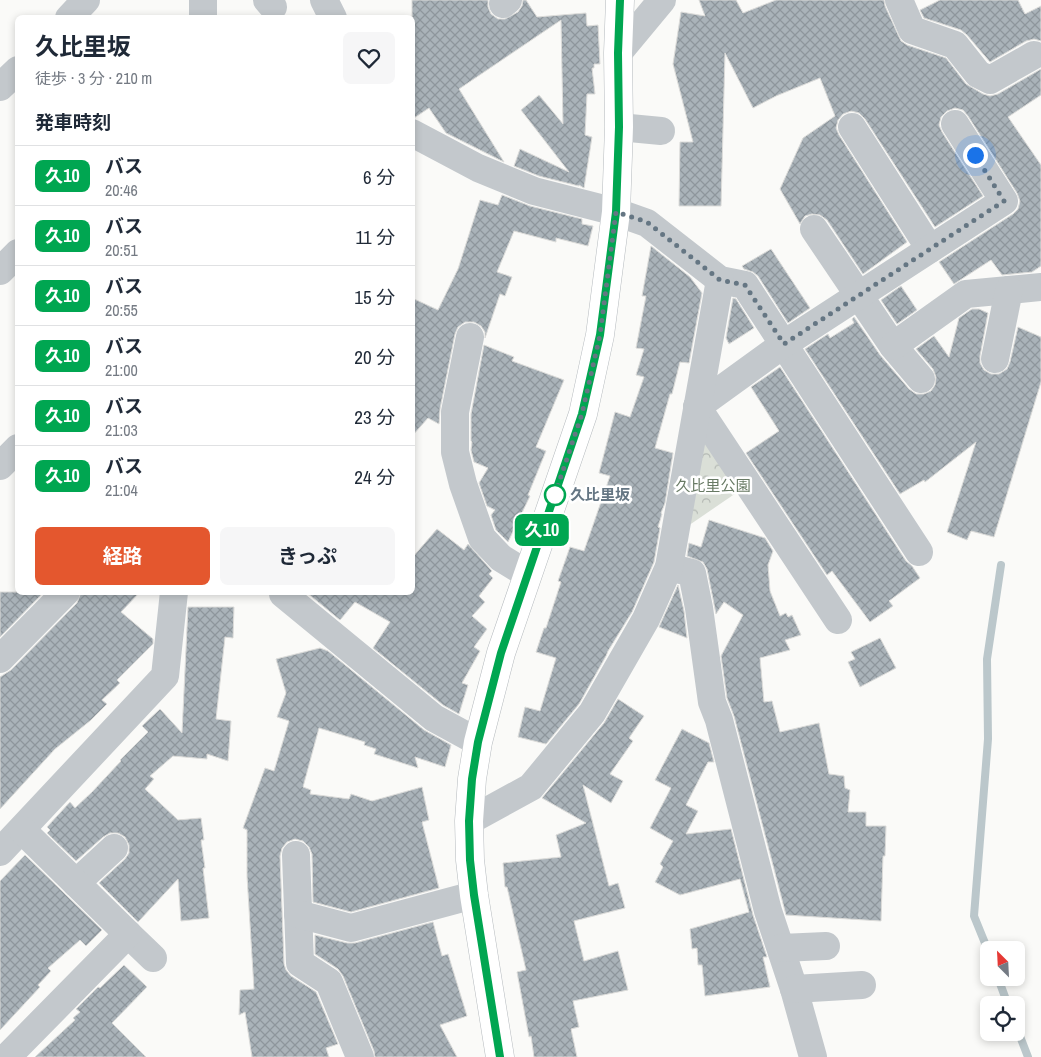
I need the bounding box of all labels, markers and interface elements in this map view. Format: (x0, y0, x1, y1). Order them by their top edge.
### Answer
text: 久比里坂 (35, 30, 131, 62)
button: heart (343, 32, 395, 84)
text: 徒歩 · 3 分 · 210 m (35, 67, 152, 89)
text: 発車時刻 (35, 109, 111, 135)
your location (963, 143, 988, 168)
text: バス (105, 153, 143, 179)
text: 久10 (45, 163, 80, 188)
text: 6 分 (363, 164, 395, 190)
text: 20:46 (105, 179, 138, 201)
text: バス (105, 213, 143, 239)
text: 久10 (45, 223, 80, 248)
text: 11 分 (355, 224, 395, 250)
text: 20:51 (105, 239, 138, 261)
text: バス (105, 273, 143, 299)
text: 久10 (45, 283, 80, 308)
text: 15 分 (354, 284, 395, 310)
text: 20:55 (105, 299, 138, 321)
text: バス (105, 333, 143, 359)
text: 久10 (45, 343, 80, 368)
text: 20 分 (354, 344, 395, 370)
text: 21:00 (105, 359, 138, 381)
text: バス (105, 393, 143, 419)
text: 久10 (45, 403, 80, 428)
text: 23 分 (354, 404, 395, 430)
text: 21:03 (105, 419, 138, 441)
text: バス (105, 453, 143, 479)
text: 久10 (45, 463, 80, 488)
text: 24 分 (354, 464, 395, 490)
park label: 久比里公園 (675, 475, 751, 496)
text: 21:04 (105, 479, 138, 501)
marker: 久比里坂 (544, 484, 566, 506)
place label: 久比里坂 (570, 484, 630, 505)
line badge: 久10 (513, 514, 571, 546)
text: 久10 (525, 517, 559, 542)
button: 経路 (35, 527, 210, 585)
button: きっぷ (220, 527, 395, 585)
north arrow (980, 941, 1025, 986)
map controls (980, 941, 1025, 1041)
button: locate (980, 996, 1025, 1041)

